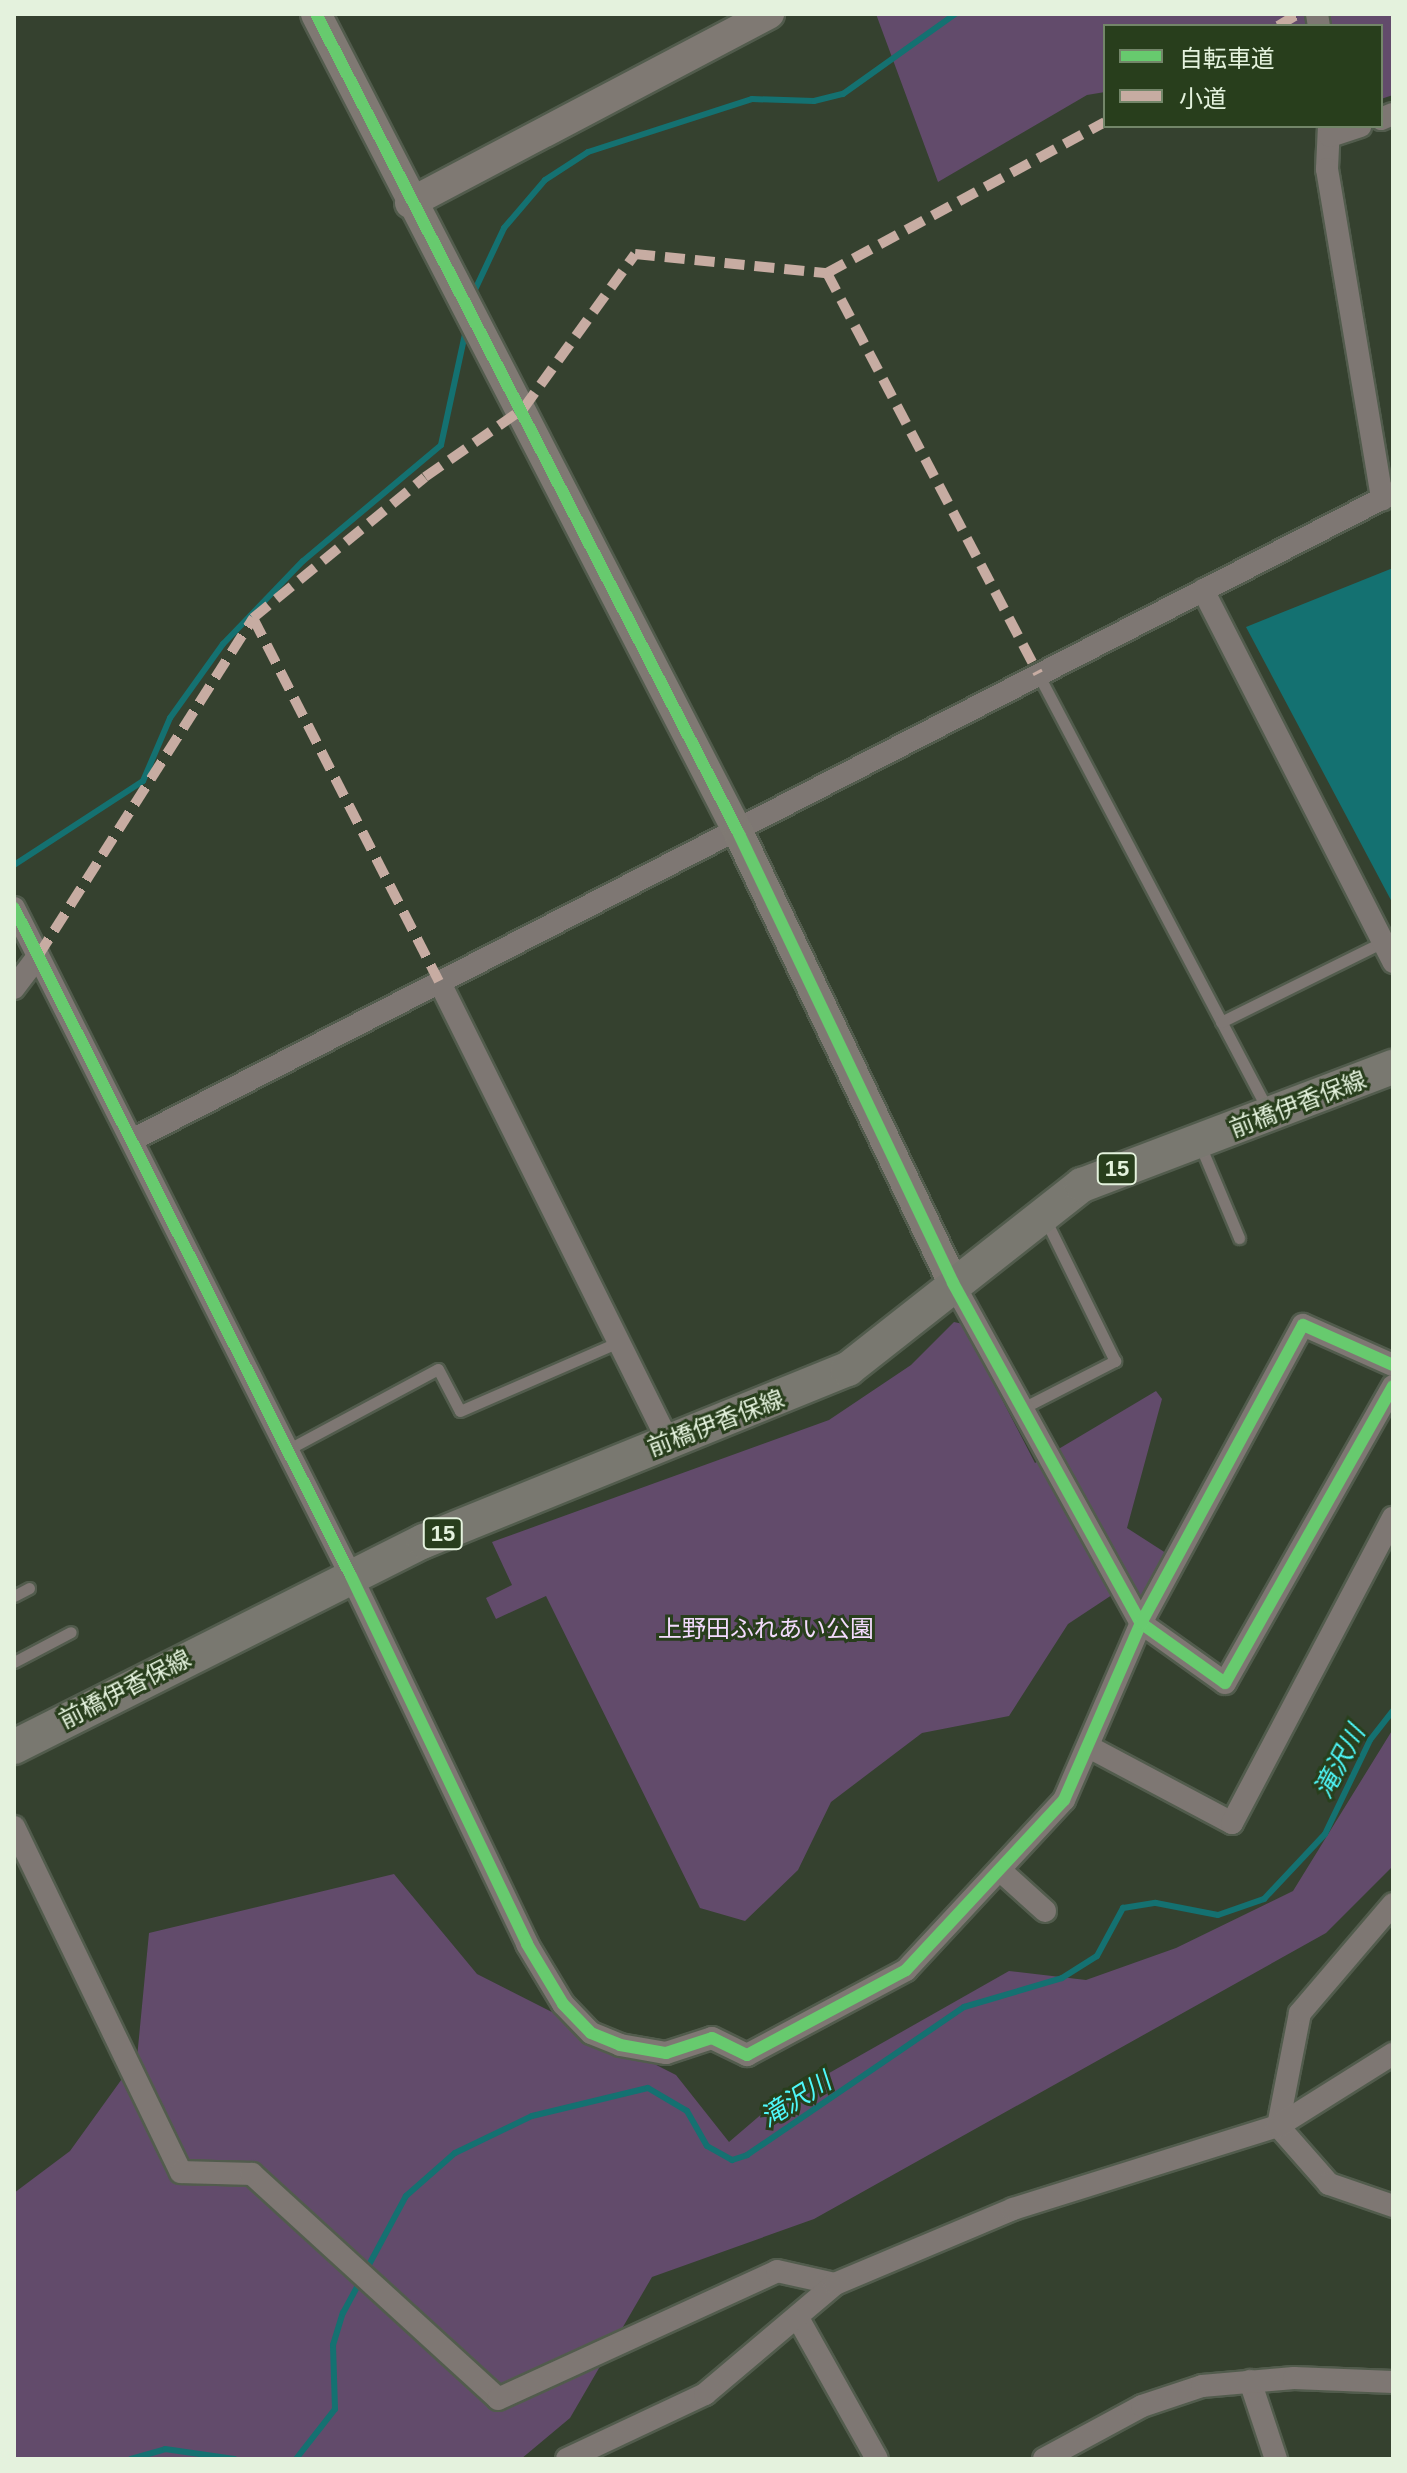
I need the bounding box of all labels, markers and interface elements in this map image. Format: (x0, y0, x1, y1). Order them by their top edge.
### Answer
legend (1103, 24, 1383, 128)
text: 自転車道 (1179, 45, 1275, 72)
text: 小道 (1179, 85, 1227, 112)
street label: 前橋伊香保線 (1226, 1065, 1370, 1143)
road number: 15 (1095, 1151, 1139, 1187)
street label: 前橋伊香保線 (644, 1384, 788, 1462)
road number: 15 (421, 1516, 465, 1552)
park label: 上野田ふれあい公園 (658, 1615, 874, 1643)
street label: 前橋伊香保線 (54, 1643, 196, 1735)
water label: 滝沢川 (1308, 1720, 1372, 1804)
water label: 滝沢川 (755, 2066, 837, 2134)

